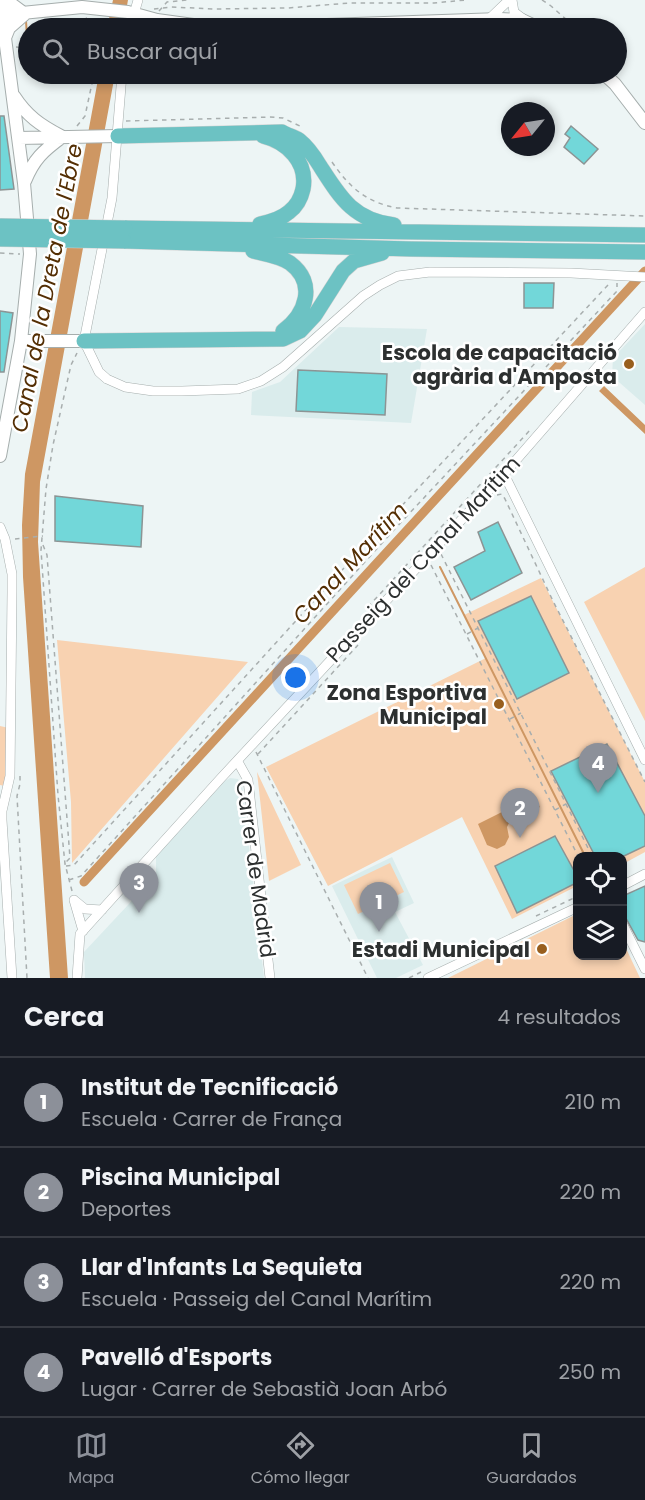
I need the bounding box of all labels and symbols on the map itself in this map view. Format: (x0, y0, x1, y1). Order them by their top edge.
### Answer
north arrow (501, 102, 555, 156)
water label: Canal de la Dreta de l'Ebre (4, 141, 90, 435)
place label: Escola de capacitació agrària d'Amposta (382, 338, 617, 391)
marker: Escola de capacitació agrària d'Amposta (622, 357, 636, 371)
street label: Passeig del Canal Marítim (321, 451, 525, 667)
water label: Canal Marítim (287, 497, 413, 629)
your location (281, 663, 310, 692)
place label: Zona Esportiva Municipal (326, 678, 487, 731)
marker: Zona Esportiva Municipal (492, 697, 506, 711)
pin: 4 (578, 744, 618, 793)
street label: Carrer de Madrid (229, 778, 283, 960)
pin: 2 (500, 788, 540, 838)
pin: 3 (120, 864, 158, 913)
pin: 1 (360, 882, 398, 932)
place label: Estadi Municipal (352, 935, 530, 964)
marker: Estadi Municipal (535, 942, 549, 956)

